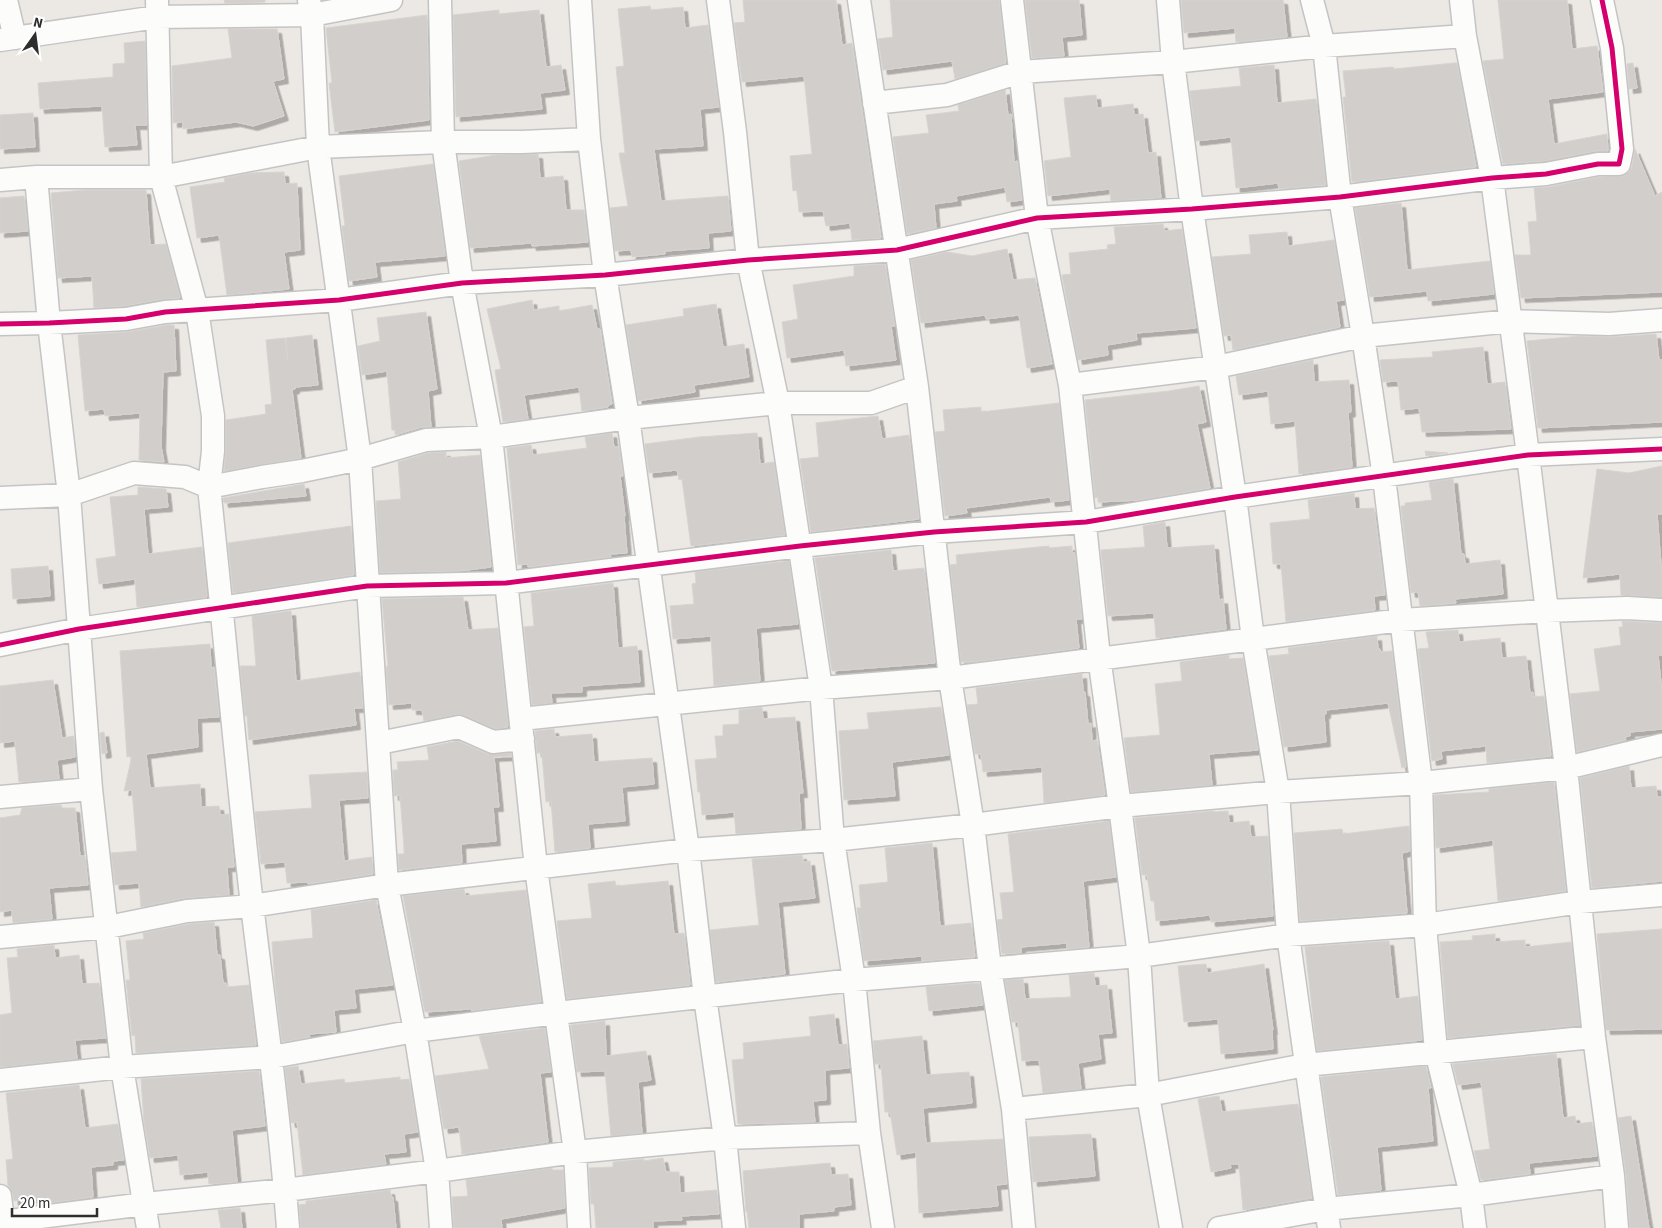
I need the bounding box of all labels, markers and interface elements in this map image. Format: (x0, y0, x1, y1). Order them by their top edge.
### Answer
north arrow (10, 10, 60, 60)
text: N (31, 13, 45, 34)
scale bar (12, 1186, 98, 1218)
text: 20 m (20, 1193, 50, 1214)

